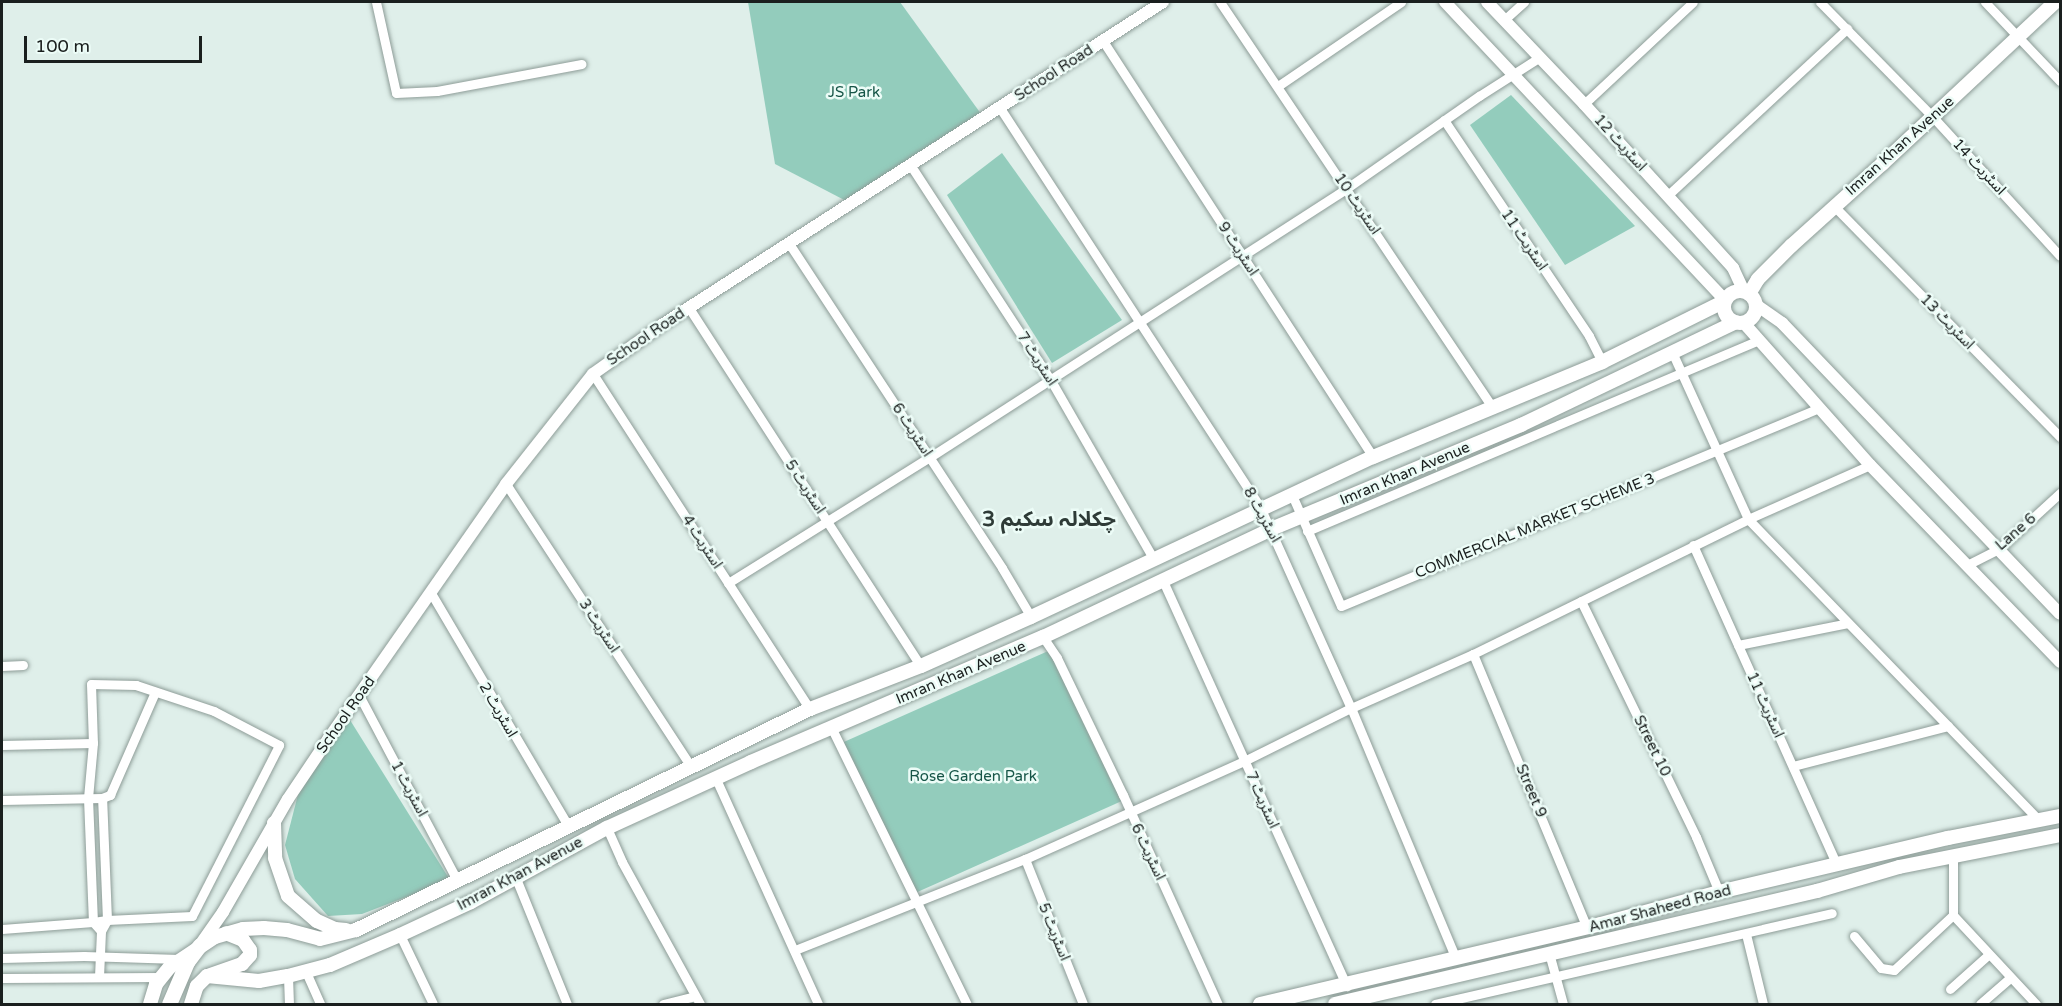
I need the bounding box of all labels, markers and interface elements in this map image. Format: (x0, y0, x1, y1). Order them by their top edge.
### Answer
scale bar (27, 24, 206, 62)
text: 100 m (35, 35, 90, 57)
street label: School Road (1011, 41, 1097, 105)
park label: JS Park (828, 84, 880, 102)
street label: Imran Khan Avenue (1842, 93, 1958, 199)
street label: اسٹریٹ 12 (1590, 111, 1650, 175)
street label: اسٹریٹ 14 (1949, 135, 2009, 199)
street label: اسٹریٹ 10 (1330, 170, 1384, 238)
street label: اسٹریٹ 11 (1497, 206, 1551, 274)
street label: اسٹریٹ 9 (1214, 219, 1262, 279)
street label: اسٹریٹ 13 (1916, 291, 1978, 353)
street label: School Road (604, 304, 688, 370)
street label: اسٹریٹ 7 (1013, 329, 1061, 389)
street label: اسٹریٹ 6 (888, 400, 936, 460)
street label: Imran Khan Avenue (1337, 438, 1473, 510)
street label: اسٹریٹ 5 (781, 457, 829, 517)
street label: COMMERCIAL MARKET SCHEME 3 (1413, 470, 1657, 582)
street label: اسٹریٹ 8 (1239, 484, 1285, 546)
district label: چکلالہ سکیم 3 (982, 507, 1116, 533)
street label: Lane 6 (1992, 509, 2040, 555)
street label: اسٹریٹ 4 (678, 512, 726, 572)
street label: اسٹریٹ 3 (575, 596, 623, 656)
street label: Imran Khan Avenue (893, 637, 1029, 709)
street label: اسٹریٹ 11 (1743, 669, 1787, 741)
street label: School Road (313, 673, 379, 757)
street label: اسٹریٹ 2 (475, 679, 521, 741)
street label: Street 10 (1630, 713, 1674, 779)
street label: اسٹریٹ 1 (387, 758, 431, 820)
street label: Street 9 (1512, 762, 1550, 820)
park label: Rose Garden Park (909, 768, 1037, 786)
street label: اسٹریٹ 7 (1241, 769, 1283, 831)
street label: اسٹریٹ 6 (1127, 821, 1169, 883)
street label: Imran Khan Avenue (454, 833, 586, 915)
street label: Amar Shaheed Road (1587, 881, 1733, 937)
street label: اسٹریٹ 5 (1034, 901, 1074, 963)

